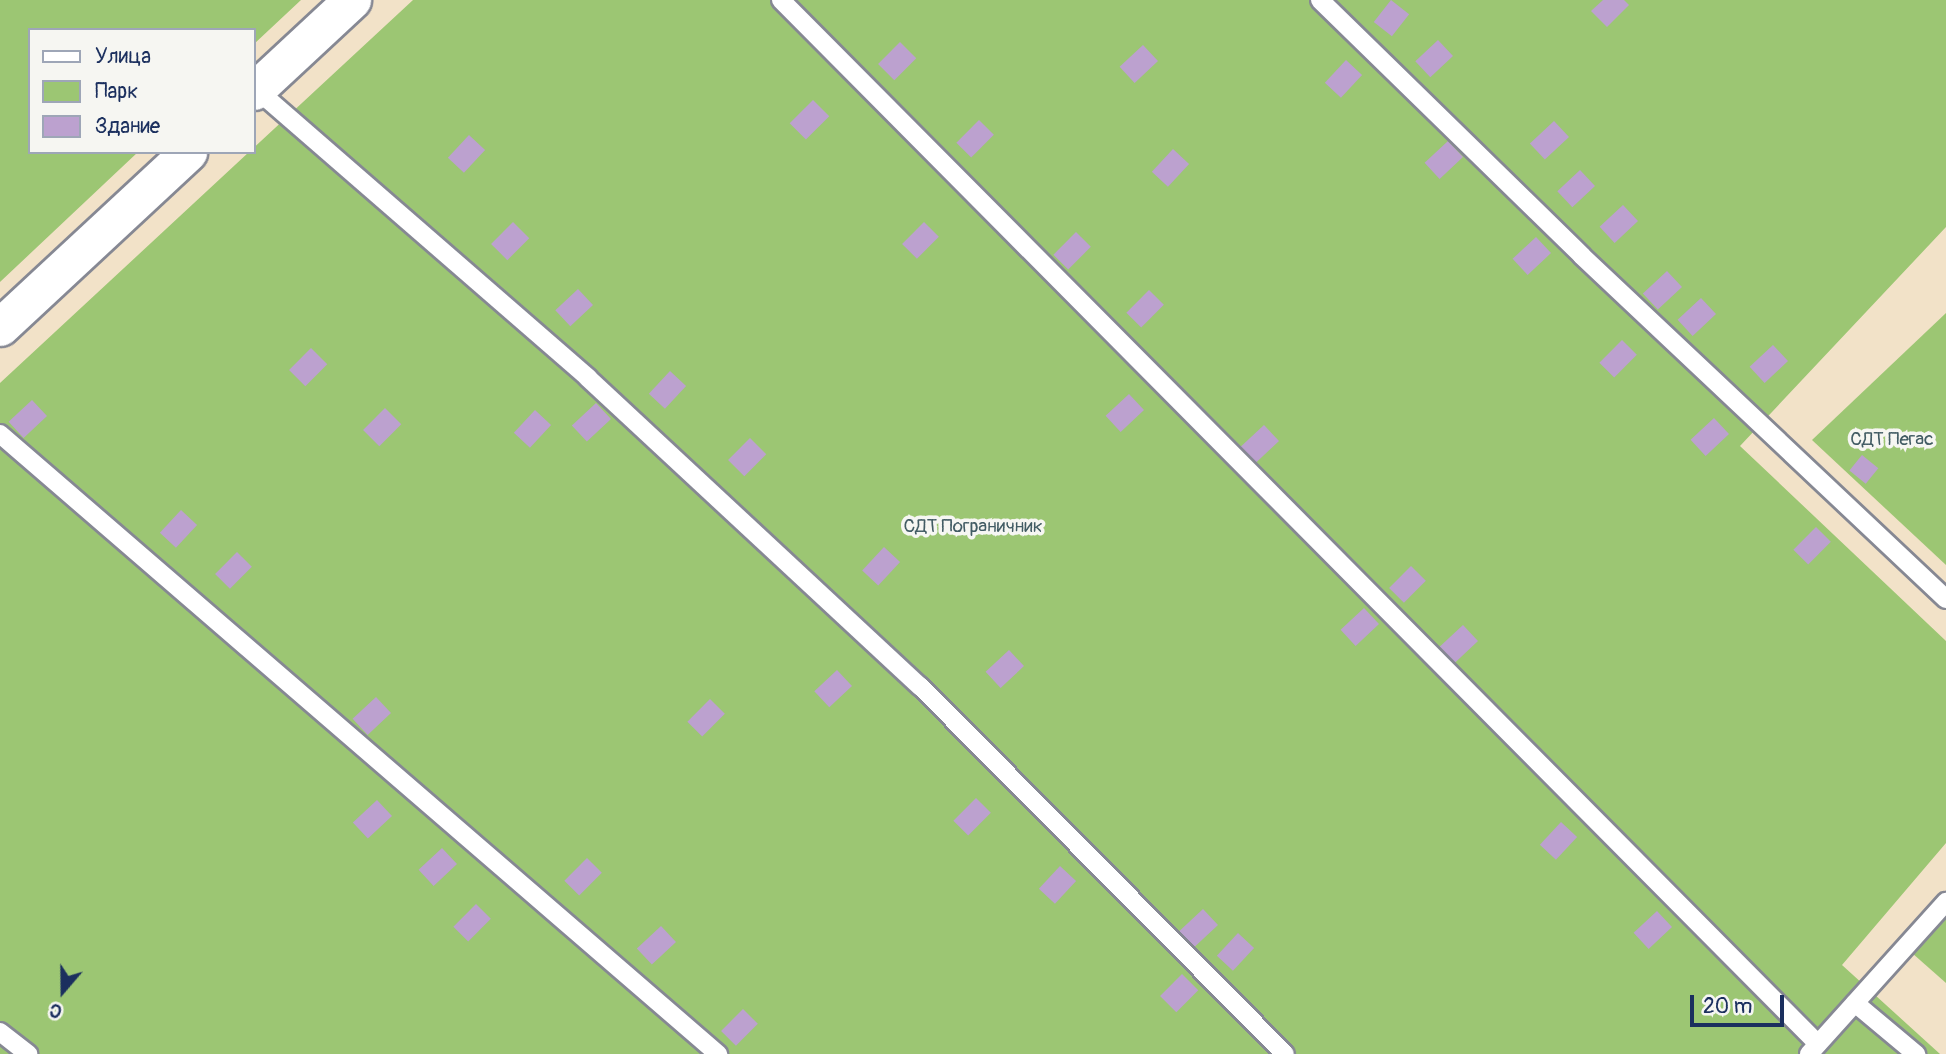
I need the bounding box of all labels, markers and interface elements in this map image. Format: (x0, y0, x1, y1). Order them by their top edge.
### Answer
legend (28, 28, 256, 154)
text: Улица (95, 43, 151, 70)
text: Парк (95, 78, 138, 105)
text: Здание (95, 113, 160, 140)
park label: СДТ Пегас (1850, 429, 1934, 451)
park label: СДТ Пограничник (904, 516, 1042, 538)
north arrow (28, 956, 98, 1026)
scale bar (1694, 981, 1788, 1025)
text: 20 m (1703, 993, 1752, 1020)
text: С (46, 997, 65, 1024)

